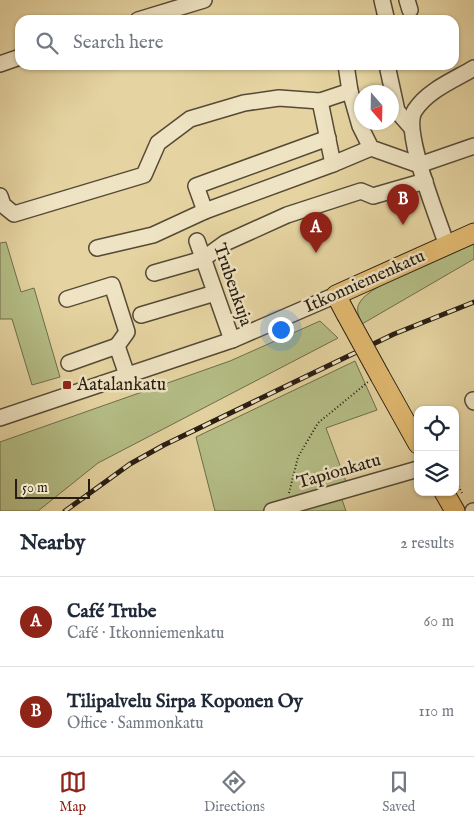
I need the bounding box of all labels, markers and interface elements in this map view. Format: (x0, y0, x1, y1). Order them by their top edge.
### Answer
search box (15, 15, 459, 70)
icon: search (33, 29, 61, 57)
text: Search here (73, 31, 164, 55)
north arrow (354, 85, 399, 130)
pin: B (387, 184, 419, 225)
pin: A (300, 212, 332, 253)
street label: Trubenkuja (207, 241, 257, 330)
street label: Itkonniemenkatu (301, 245, 429, 319)
your location (268, 317, 294, 343)
place label: Aatalankatu (76, 374, 166, 397)
marker: Aatalankatu (61, 379, 73, 391)
map controls (414, 406, 459, 496)
button: locate (414, 406, 459, 451)
street label: Tapionkatu (294, 449, 384, 495)
button: layers (414, 451, 459, 496)
scale bar (15, 476, 90, 499)
text: 50 m (22, 479, 48, 497)
text: Nearby (20, 530, 85, 557)
text: 2 results (400, 534, 454, 554)
text: Café Trube (67, 600, 157, 624)
text: A (31, 612, 41, 632)
text: 60 m (424, 612, 454, 632)
text: Café · Itkonniemenkatu (67, 624, 224, 644)
text: Tilipalvelu Sirpa Koponen Oy (67, 690, 303, 714)
text: B (31, 702, 41, 722)
text: 110 m (418, 702, 454, 722)
text: Office · Sammonkatu (67, 714, 204, 734)
tab: Map (59, 768, 87, 816)
tab: Directions (204, 768, 265, 816)
tab: Saved (382, 768, 415, 816)

